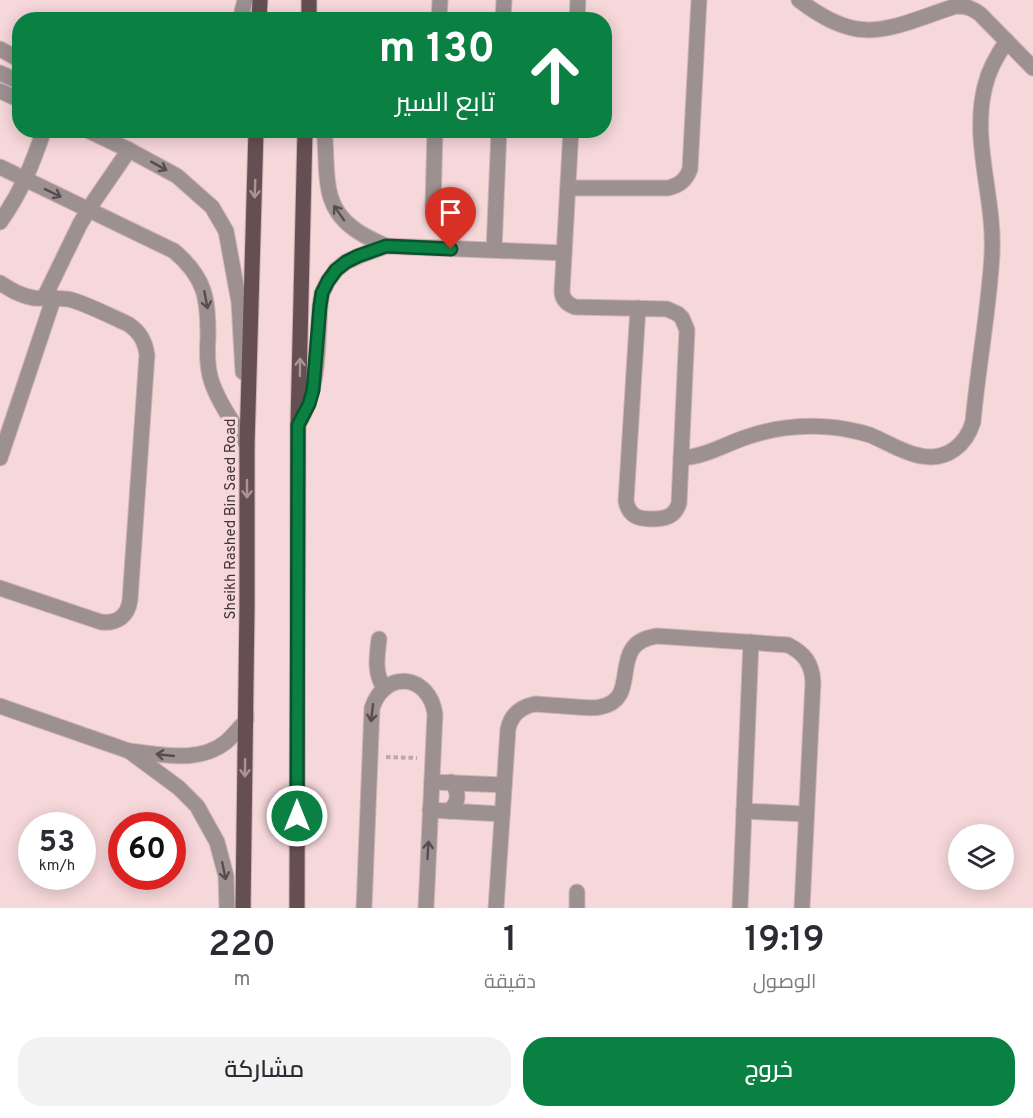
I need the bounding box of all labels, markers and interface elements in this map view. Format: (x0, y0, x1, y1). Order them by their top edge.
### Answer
text: 130 m (379, 24, 495, 77)
icon: ahead (516, 36, 594, 114)
text: تابع السير (395, 87, 495, 121)
one-way arrow (149, 161, 167, 172)
one-way arrow (249, 178, 260, 198)
one-way arrow (43, 187, 61, 199)
pin (425, 187, 476, 249)
icon: arrive (434, 196, 467, 229)
one-way arrow (333, 206, 345, 222)
one-way arrow (201, 290, 212, 310)
one-way arrow (294, 357, 305, 377)
street label: Sheikh Rashed Bin Saed Road (222, 419, 241, 619)
one-way arrow (241, 478, 253, 498)
one-way arrow (367, 703, 378, 723)
one-way arrow (156, 749, 176, 760)
one-way arrow (239, 757, 251, 777)
position arrow (265, 784, 329, 848)
speed limit sign: 60 (108, 812, 186, 890)
map controls (948, 824, 1014, 890)
button: layers (948, 824, 1014, 890)
text: 53 (39, 825, 75, 862)
one-way arrow (423, 840, 434, 860)
text: km/h (39, 857, 75, 876)
one-way arrow (219, 861, 230, 880)
text: 1 (503, 918, 517, 964)
text: 19:19 (744, 918, 825, 964)
text: 220 (208, 923, 276, 969)
text: m (234, 967, 250, 993)
text: دقيقة (484, 970, 536, 996)
text: الوصول (753, 970, 816, 996)
button: مشاركة (18, 1037, 511, 1106)
button: خروج (523, 1037, 1015, 1106)

